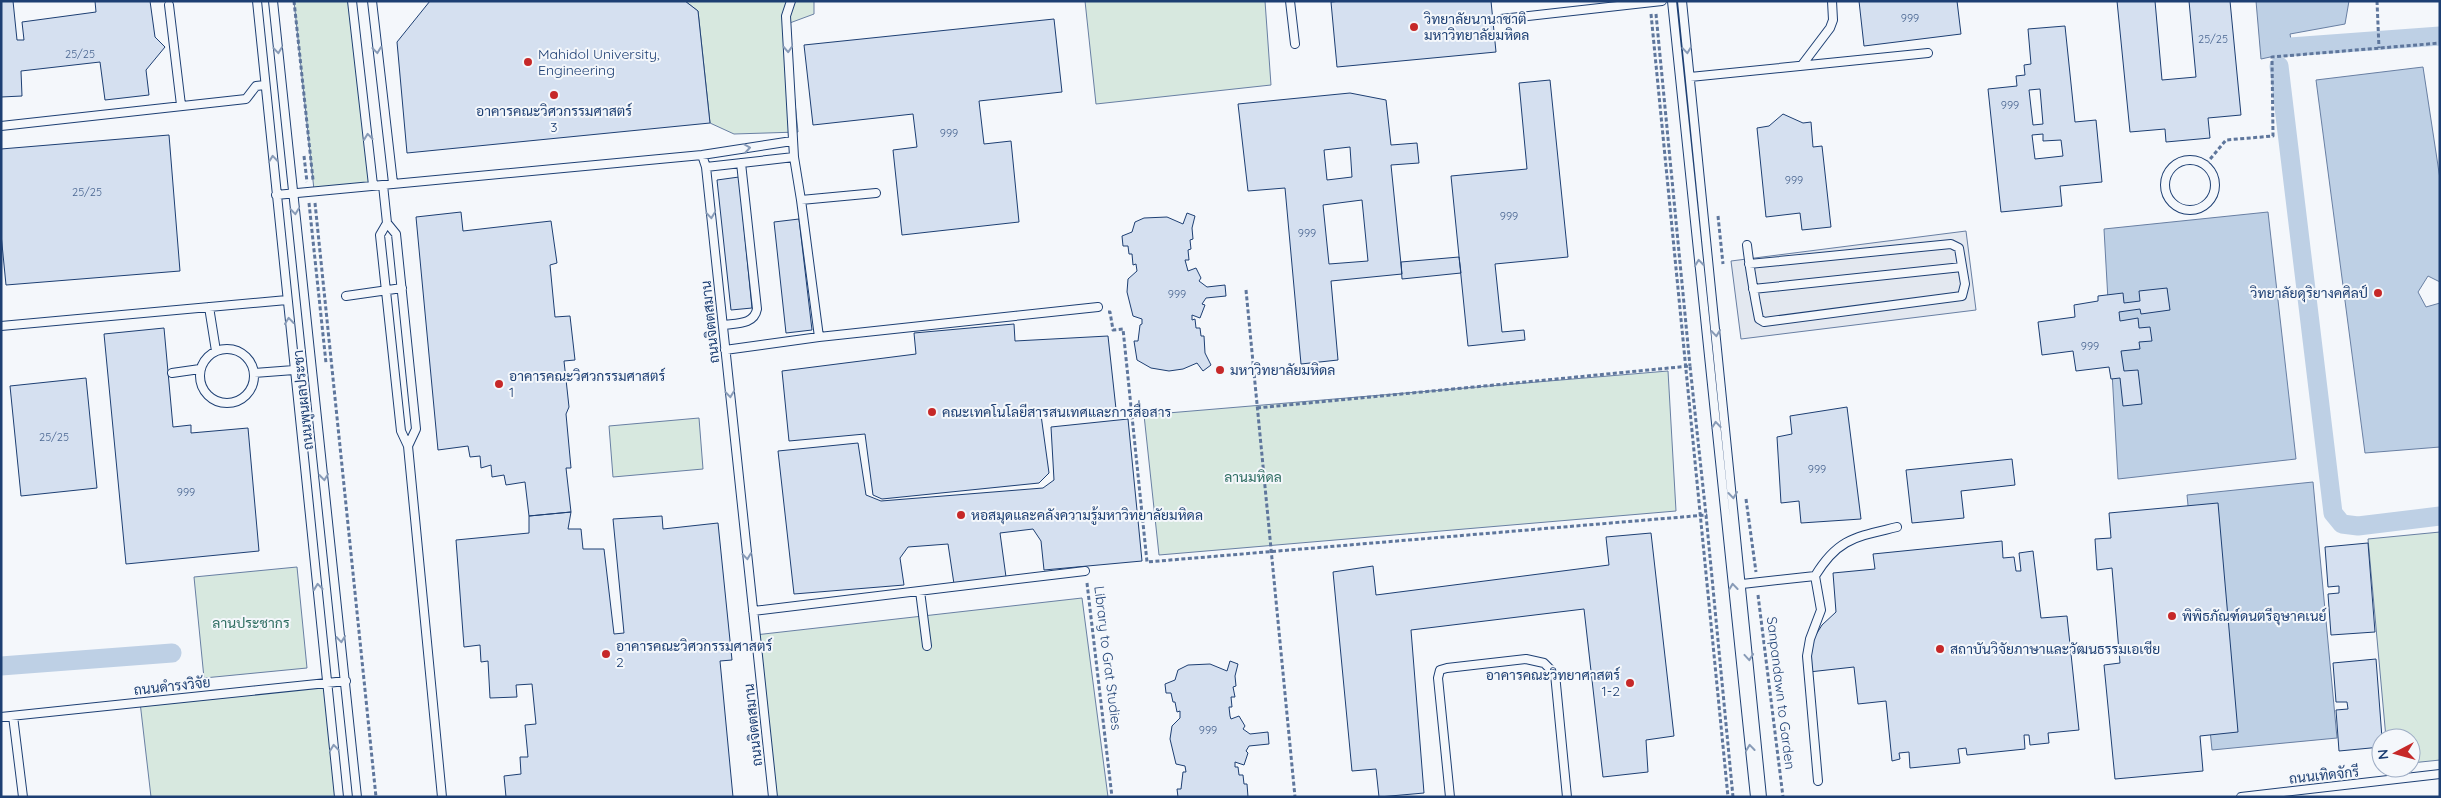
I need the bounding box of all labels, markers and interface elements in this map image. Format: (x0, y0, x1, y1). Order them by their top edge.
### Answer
place label: วิทยาลัยนานาชาติ มหาวิทยาลัยมหิดล (1423, 10, 1530, 44)
house number: 999 (1901, 11, 1919, 25)
marker: วิทยาลัยนานาชาติ มหาวิทยาลัยมหิดล (1408, 21, 1420, 33)
house number: 25/25 (2198, 32, 2228, 46)
place label: Mahidol University, Engineering (538, 45, 660, 79)
one-way arrow (782, 45, 793, 53)
one-way arrow (272, 46, 283, 54)
one-way arrow (371, 46, 382, 54)
one-way arrow (1681, 46, 1692, 54)
house number: 25/25 (65, 47, 95, 61)
marker: Mahidol University, Engineering (522, 56, 534, 68)
marker: อาคารคณะวิศวกรรมศาสตร์ 3 (548, 89, 560, 101)
house number: 999 (2001, 98, 2019, 112)
place label: อาคารคณะวิศวกรรมศาสตร์ 3 (476, 102, 632, 136)
house number: 999 (940, 126, 958, 140)
one-way arrow (363, 132, 374, 140)
one-way arrow (743, 143, 752, 153)
one-way arrow (268, 155, 279, 163)
house number: 999 (1785, 173, 1803, 187)
house number: 25/25 (72, 185, 102, 199)
one-way arrow (289, 208, 300, 216)
house number: 999 (1500, 209, 1518, 223)
one-way arrow (705, 212, 716, 220)
house number: 999 (1298, 226, 1316, 240)
one-way arrow (1694, 259, 1705, 267)
street label: ถนนจิตตสมาน (697, 280, 723, 364)
place label: วิทยาลัยดุริยางคศิลป์ (2249, 284, 2368, 303)
house number: 999 (1168, 287, 1186, 301)
marker: วิทยาลัยดุริยางคศิลป์ (2372, 287, 2384, 299)
one-way arrow (284, 316, 295, 324)
one-way arrow (1710, 330, 1721, 338)
house number: 999 (2081, 339, 2099, 353)
street label: ถนนพูนผลประชา (289, 349, 318, 451)
place label: มหาวิทยาลัยมหิดล (1230, 361, 1336, 379)
marker: มหาวิทยาลัยมหิดล (1214, 364, 1226, 376)
place label: อาคารคณะวิศวกรรมศาสตร์ 1 (509, 367, 665, 401)
marker: อาคารคณะวิศวกรรมศาสตร์ 1 (493, 378, 505, 390)
one-way arrow (724, 391, 735, 399)
place label: คณะเทคโนโลยีสารสนเทศและการสื่อสาร (942, 400, 1171, 421)
marker: คณะเทคโนโลยีสารสนเทศและการสื่อสาร (926, 406, 938, 418)
one-way arrow (1711, 421, 1722, 429)
house number: 25/25 (39, 430, 69, 444)
house number: 999 (1808, 462, 1826, 476)
park label: ลานมหิดล (1224, 468, 1282, 486)
one-way arrow (318, 474, 329, 482)
house number: 999 (177, 485, 195, 499)
one-way arrow (1727, 491, 1738, 499)
place label: หอสมุดและคลังความรู้มหาวิทยาลัยมหิดล (971, 506, 1203, 525)
marker: หอสมุดและคลังความรู้มหาวิทยาลัยมหิดล (955, 509, 967, 521)
one-way arrow (741, 552, 752, 560)
one-way arrow (313, 582, 324, 590)
one-way arrow (1728, 582, 1739, 590)
street label: Library to Grat Studies (1090, 585, 1126, 731)
place label: พิพิธภัณฑ์ดนตรีอุษาคเนย์ (2182, 607, 2327, 626)
marker: พิพิธภัณฑ์ดนตรีอุษาคเนย์ (2166, 610, 2178, 622)
park label: ลานประชากร (212, 614, 290, 632)
street label: Sanpandawn to Garden (1763, 616, 1799, 770)
one-way arrow (335, 635, 346, 643)
place label: อาคารคณะวิศวกรรมศาสตร์ 2 (616, 637, 772, 671)
place label: สถาบันวิจัยภาษาและวัฒนธรรมเอเชีย (1950, 640, 2160, 658)
marker: สถาบันวิจัยภาษาและวัฒนธรรมเอเชีย (1934, 643, 1946, 655)
marker: อาคารคณะวิศวกรรมศาสตร์ 2 (600, 648, 612, 660)
one-way arrow (1743, 653, 1754, 661)
place label: อาคารคณะวิทยาศาสตร์ 1-2 (1486, 666, 1620, 700)
street label: ถนนดำรงวิจัย (133, 673, 211, 699)
marker: อาคารคณะวิทยาศาสตร์ 1-2 (1624, 677, 1636, 689)
street label: ถนนจิตตสมาน (740, 683, 766, 767)
house number: 999 (1199, 723, 1217, 737)
north arrow (2371, 728, 2421, 778)
one-way arrow (329, 744, 340, 752)
one-way arrow (1744, 744, 1755, 752)
text: N (2374, 748, 2393, 760)
street label: ถนนเทิดจักรี (2288, 762, 2360, 788)

